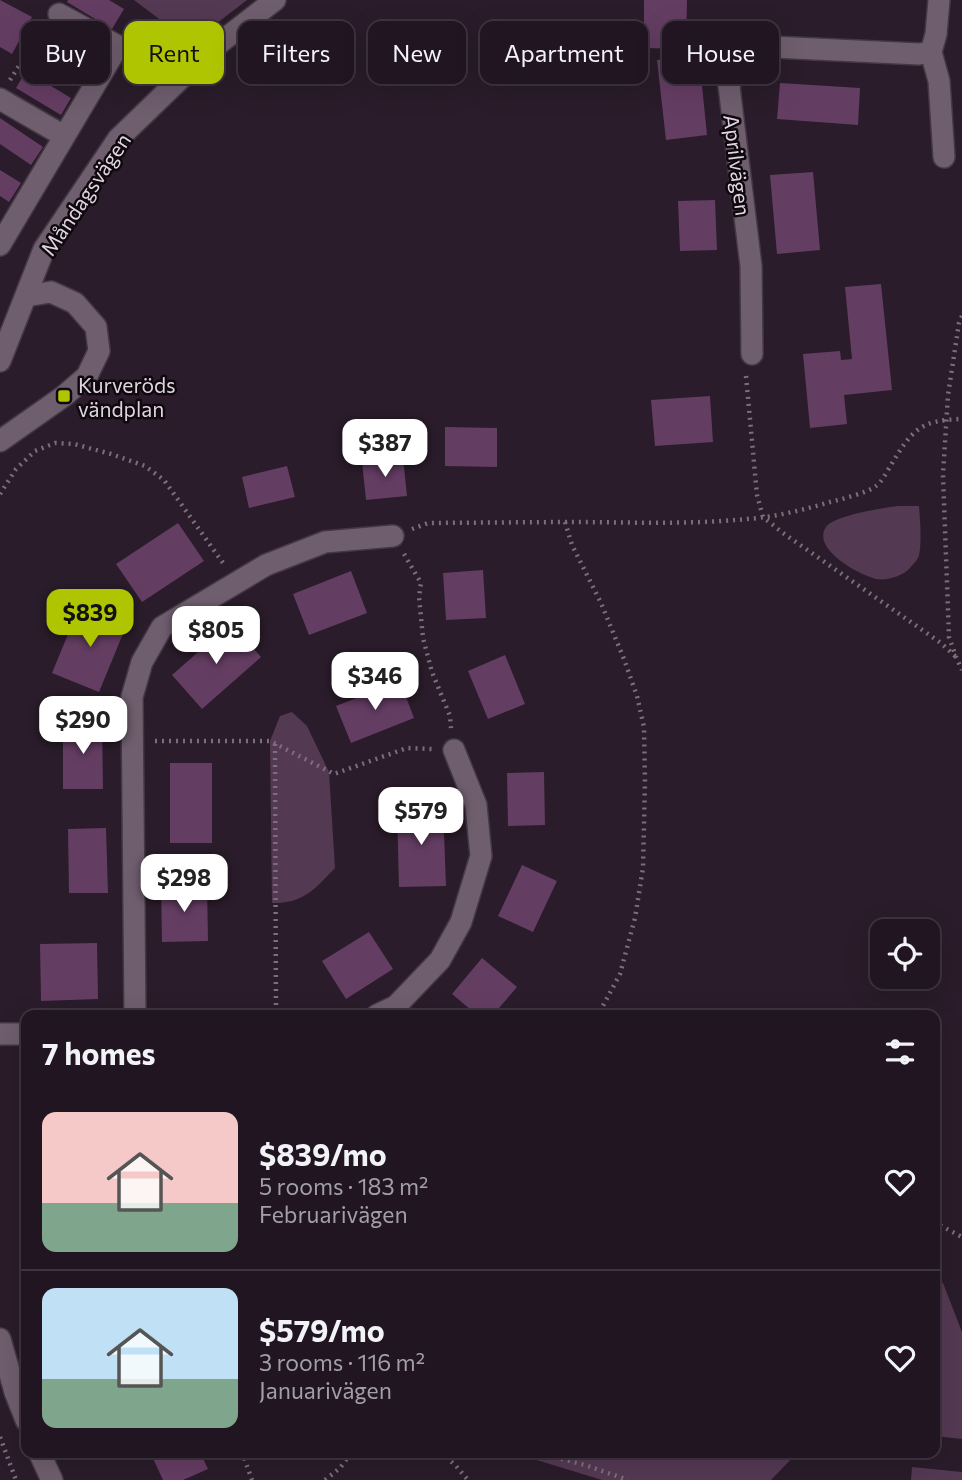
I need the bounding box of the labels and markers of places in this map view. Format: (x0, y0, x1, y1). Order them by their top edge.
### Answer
place label: Kurveröds vändplan (78, 372, 176, 421)
marker: Kurveröds vändplan (56, 388, 72, 404)
pin: $387 (344, 420, 426, 479)
pin: $839 (49, 590, 131, 649)
pin: $805 (175, 606, 257, 666)
pin: $346 (334, 652, 416, 712)
pin: $290 (42, 696, 124, 756)
pin: $579 (380, 788, 462, 847)
pin: $298 (143, 855, 225, 914)

